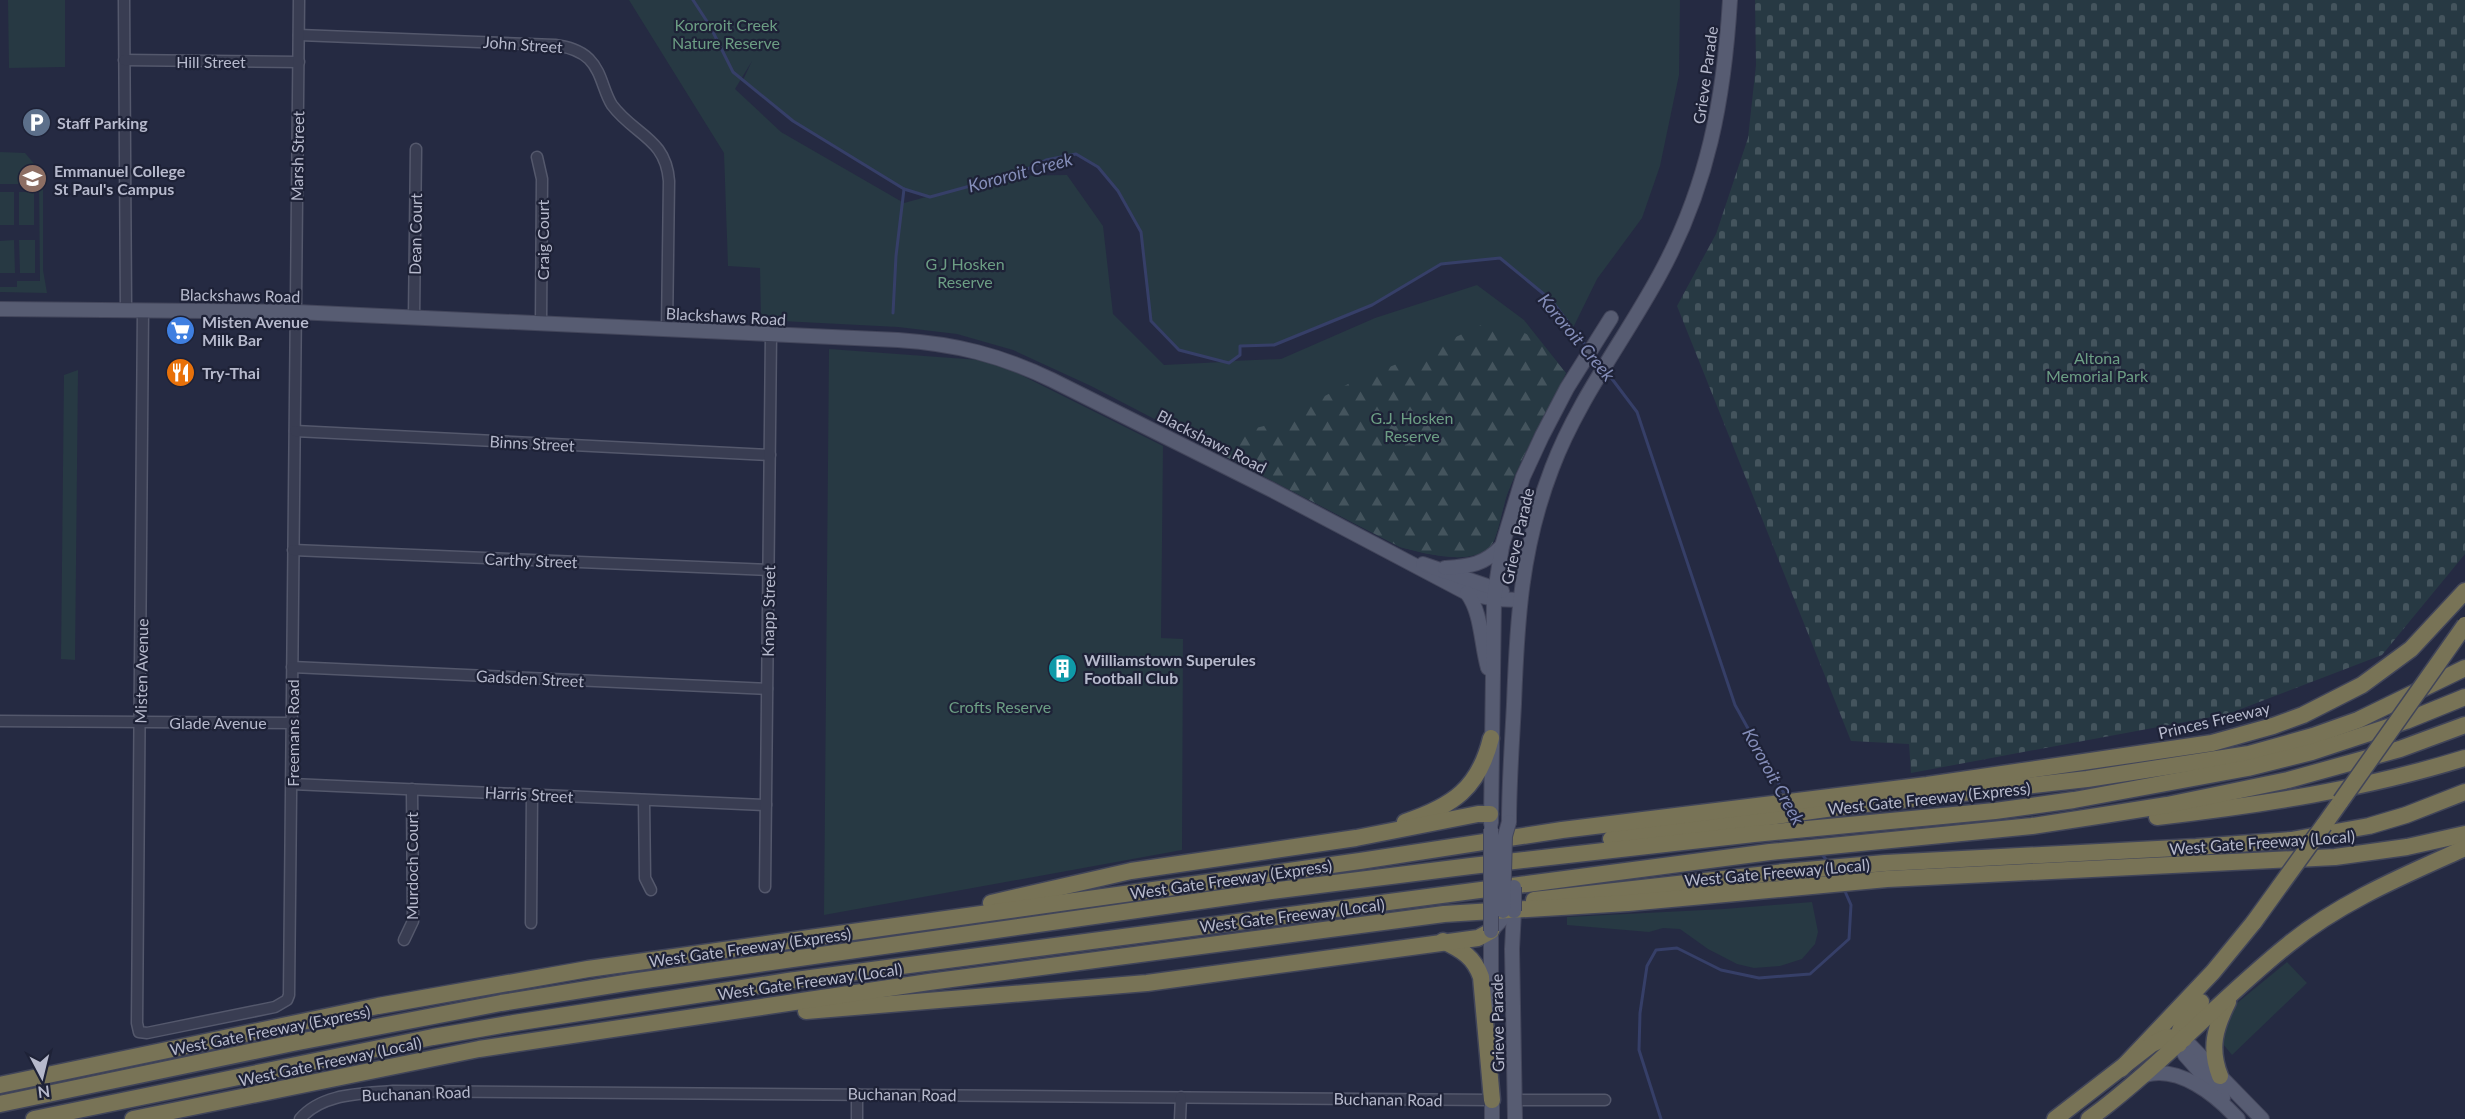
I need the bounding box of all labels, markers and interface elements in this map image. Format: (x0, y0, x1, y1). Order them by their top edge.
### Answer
park label: Kororoit Creek Nature Reserve (672, 15, 780, 52)
street label: Grieve Parade (1689, 25, 1721, 125)
street label: John Street (483, 32, 564, 56)
street label: Hill Street (176, 52, 246, 71)
parking icon: Staff Parking (20, 106, 52, 138)
street label: Marsh Street (287, 110, 307, 201)
place label: Staff Parking (57, 113, 148, 132)
water label: Kororoit Creek (965, 147, 1075, 197)
place label: Emmanuel College St Paul's Campus (54, 161, 186, 198)
school or university icon: Emmanuel College St Paul's Campus (17, 163, 49, 195)
street label: Dean Court (405, 193, 425, 275)
street label: Craig Court (533, 199, 552, 280)
park label: G J Hosken Reserve (925, 254, 1005, 291)
street label: Blackshaws Road (180, 284, 300, 306)
water label: Kororoit Creek (1534, 289, 1620, 386)
street label: Blackshaws Road (665, 303, 787, 329)
place label: Misten Avenue Milk Bar (202, 312, 309, 349)
supermarket icon: Misten Avenue Milk Bar (165, 314, 197, 346)
park label: Altona Memorial Park (2046, 348, 2149, 385)
restaurant icon: Try-Thai (165, 356, 197, 388)
place label: Try-Thai (202, 363, 260, 382)
street label: Blackshaws Road (1154, 405, 1270, 477)
park label: G.J. Hosken Reserve (1371, 408, 1453, 445)
street label: Binns Street (489, 431, 575, 455)
street label: Grieve Parade (1497, 486, 1537, 586)
street label: Carthy Street (484, 549, 578, 571)
street label: Knapp Street (758, 565, 778, 657)
street label: Misten Avenue (131, 618, 151, 724)
place label: Williamstown Superules Football Club (1084, 650, 1256, 687)
building icon: Williamstown Superules Football Club (1047, 652, 1079, 684)
street label: Gadsden Street (476, 666, 585, 690)
street label: Freemans Road (283, 679, 302, 787)
park label: Crofts Reserve (949, 697, 1051, 716)
street label: Princes Freeway (2156, 698, 2272, 742)
street label: Glade Avenue (169, 713, 267, 732)
water label: Kororoit Creek (1738, 724, 1810, 829)
street label: West Gate Freeway (Express) (1827, 778, 2031, 818)
street label: Harris Street (484, 782, 574, 806)
street label: Murdoch Court (402, 812, 421, 920)
street label: West Gate Freeway (Local) (2169, 826, 2355, 858)
street label: West Gate Freeway (Local) (1683, 854, 1871, 890)
street label: West Gate Freeway (Express) (1129, 855, 1333, 903)
street label: West Gate Freeway (Local) (1198, 894, 1386, 936)
street label: West Gate Freeway (Express) (648, 923, 852, 971)
street label: West Gate Freeway (Local) (717, 959, 903, 1003)
street label: Grieve Parade (1487, 974, 1507, 1072)
street label: West Gate Freeway (Express) (168, 1001, 372, 1059)
street label: West Gate Freeway (Local) (237, 1032, 423, 1090)
north arrow (12, 1047, 72, 1107)
text: N (37, 1082, 51, 1103)
street label: Buchanan Road (361, 1082, 471, 1104)
street label: Buchanan Road (847, 1084, 957, 1104)
street label: Buchanan Road (1333, 1089, 1443, 1109)

